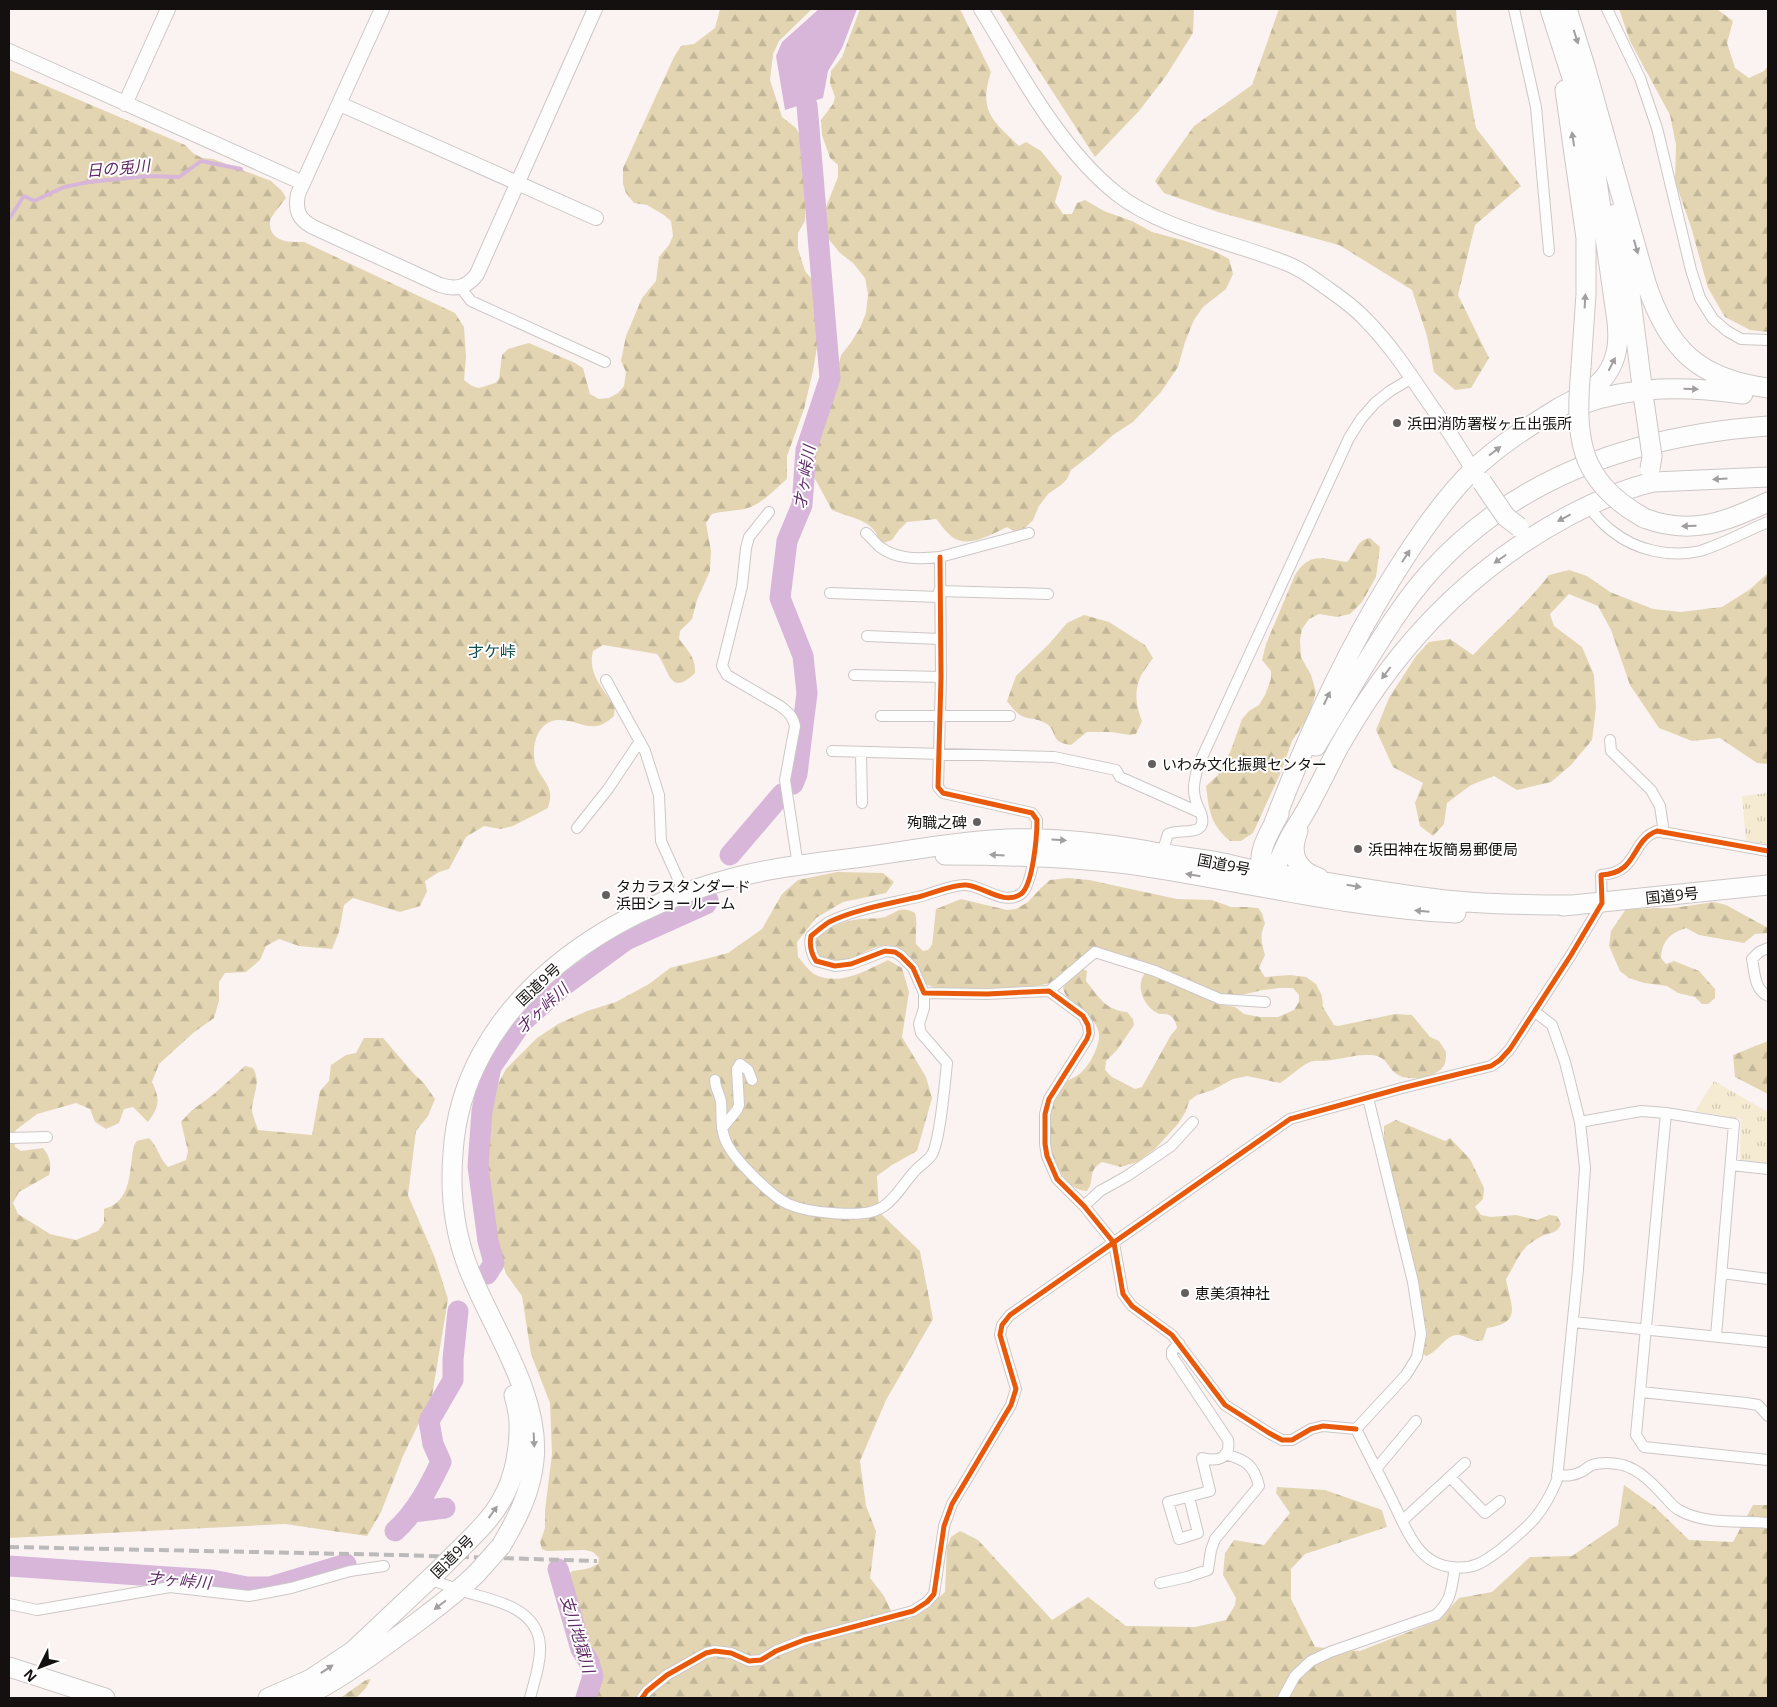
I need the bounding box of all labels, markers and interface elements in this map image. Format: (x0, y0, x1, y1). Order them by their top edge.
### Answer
one-way arrow (1573, 30, 1581, 45)
one-way arrow (1568, 131, 1576, 147)
water label: 日の兎川 (85, 154, 153, 182)
one-way arrow (1633, 240, 1641, 255)
one-way arrow (1582, 293, 1590, 309)
one-way arrow (1608, 357, 1616, 372)
one-way arrow (1683, 385, 1699, 393)
place label: 浜田消防署桜ヶ丘出張所 (1407, 413, 1572, 433)
marker: 浜田消防署桜ヶ丘出張所 (1391, 417, 1403, 429)
water label: 才ヶ峠川 (788, 442, 820, 510)
one-way arrow (1488, 446, 1501, 457)
one-way arrow (1711, 475, 1727, 483)
one-way arrow (1557, 514, 1571, 522)
one-way arrow (1681, 523, 1697, 531)
one-way arrow (1401, 549, 1411, 563)
one-way arrow (1493, 554, 1507, 564)
district label: 才ケ峠 (468, 640, 516, 662)
one-way arrow (1381, 666, 1391, 680)
one-way arrow (1323, 691, 1331, 705)
place label: いわみ文化振興センター (1162, 754, 1327, 774)
marker: いわみ文化振興センター (1146, 758, 1158, 770)
place label: 殉職之碑 (907, 812, 967, 832)
marker: 殉職之碑 (971, 816, 983, 828)
one-way arrow (1051, 836, 1067, 844)
place label: 浜田神在坂簡易郵便局 (1368, 839, 1518, 859)
marker: 浜田神在坂簡易郵便局 (1352, 843, 1364, 855)
street label: 国道9号 (1196, 849, 1252, 879)
one-way arrow (989, 851, 1005, 859)
one-way arrow (1185, 871, 1201, 879)
place label: タカラスタンダード 浜田ショールーム (616, 876, 751, 913)
street label: 国道9号 (1644, 882, 1700, 908)
one-way arrow (1347, 883, 1363, 891)
marker: タカラスタンダード 浜田ショールーム (600, 889, 612, 901)
one-way arrow (1414, 906, 1430, 914)
street label: 国道9号 (512, 958, 564, 1010)
water label: 才ヶ峠川 (511, 977, 574, 1038)
place label: 恵美須神社 (1195, 1283, 1270, 1303)
marker: 恵美須神社 (1179, 1287, 1191, 1299)
one-way arrow (531, 1433, 539, 1449)
one-way arrow (488, 1506, 499, 1519)
street label: 国道9号 (426, 1530, 478, 1582)
water label: 才ヶ峠川 (146, 1566, 214, 1594)
water label: 支川地獄川 (556, 1593, 601, 1677)
one-way arrow (434, 1599, 447, 1610)
north arrow (15, 1642, 65, 1692)
one-way arrow (320, 1664, 333, 1674)
text: N (19, 1665, 41, 1687)

